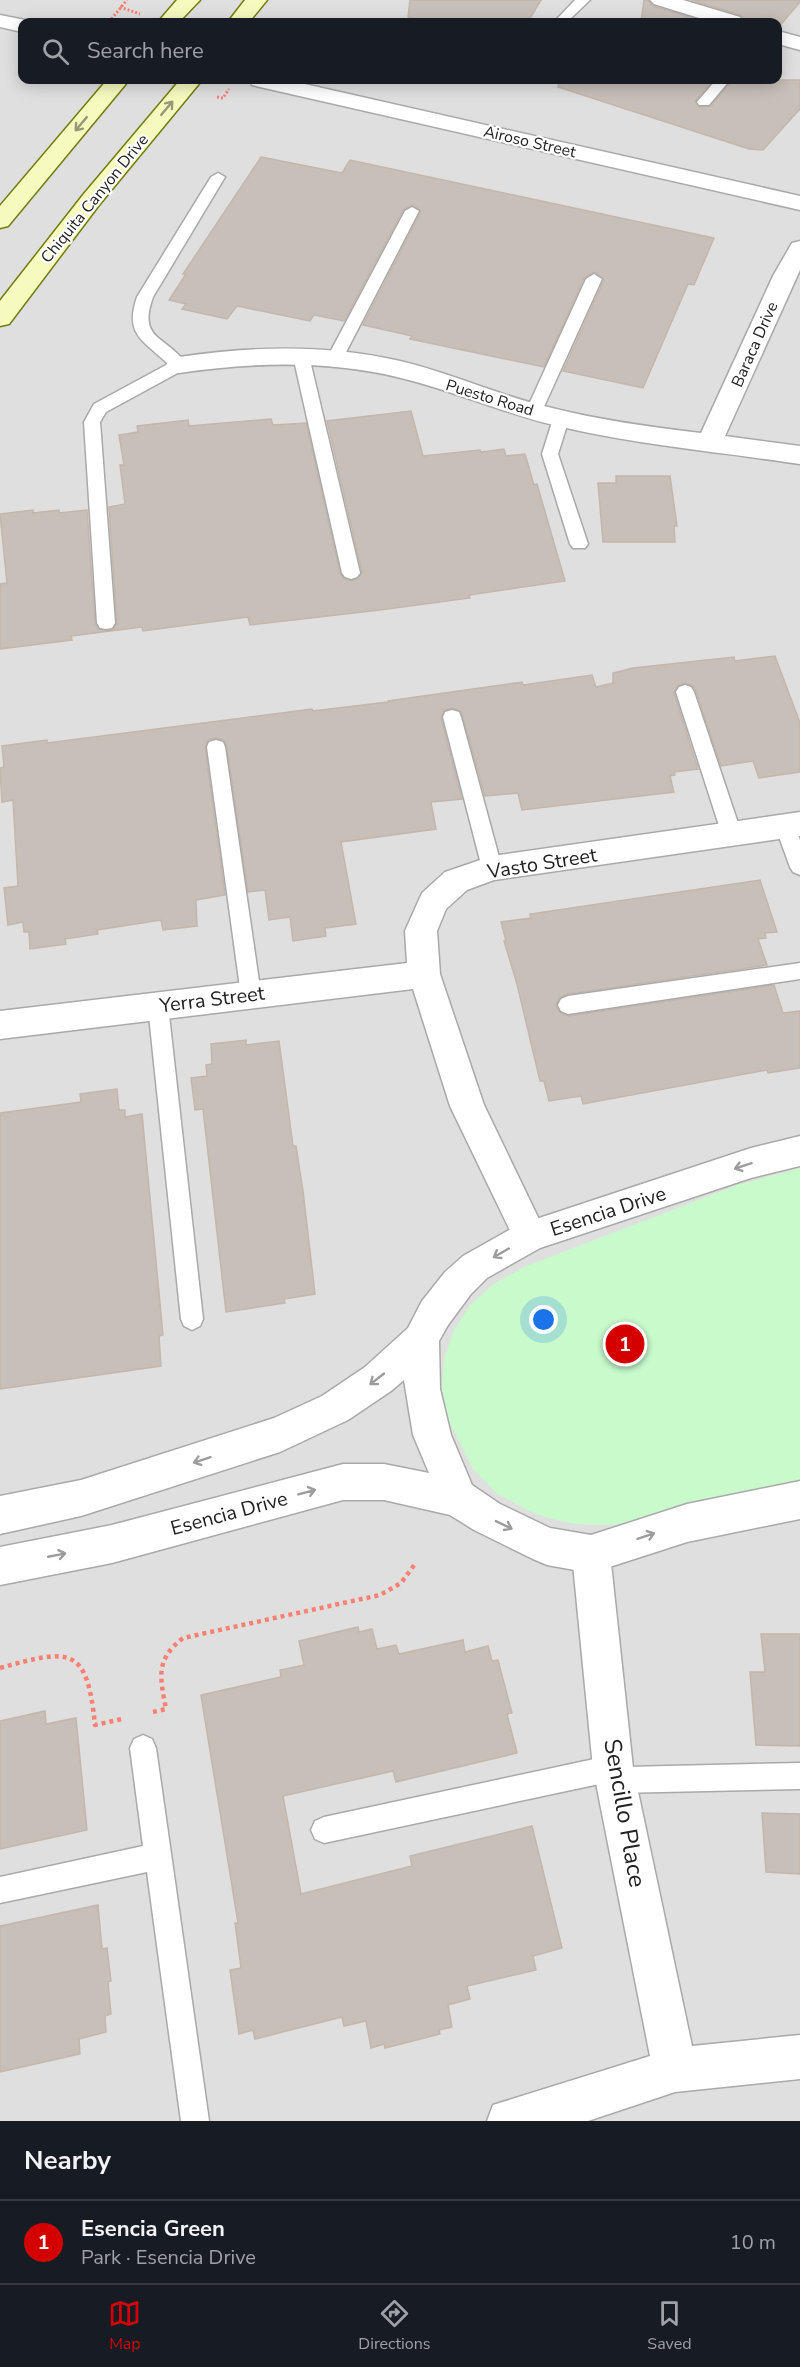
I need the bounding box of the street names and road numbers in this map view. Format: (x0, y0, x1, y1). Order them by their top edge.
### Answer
street label: Airoso Street (481, 121, 579, 163)
street label: Chiquita Canyon Drive (36, 130, 154, 268)
street label: Baraca Drive (726, 298, 784, 391)
street label: Puesto Road (443, 374, 536, 422)
street label: Vasto Street (484, 841, 600, 886)
street label: Yerra Street (157, 980, 267, 1019)
street label: Esencia Drive (547, 1180, 669, 1243)
street label: Esencia Drive (168, 1485, 291, 1542)
street label: Sencillo Place (596, 1736, 654, 1890)

